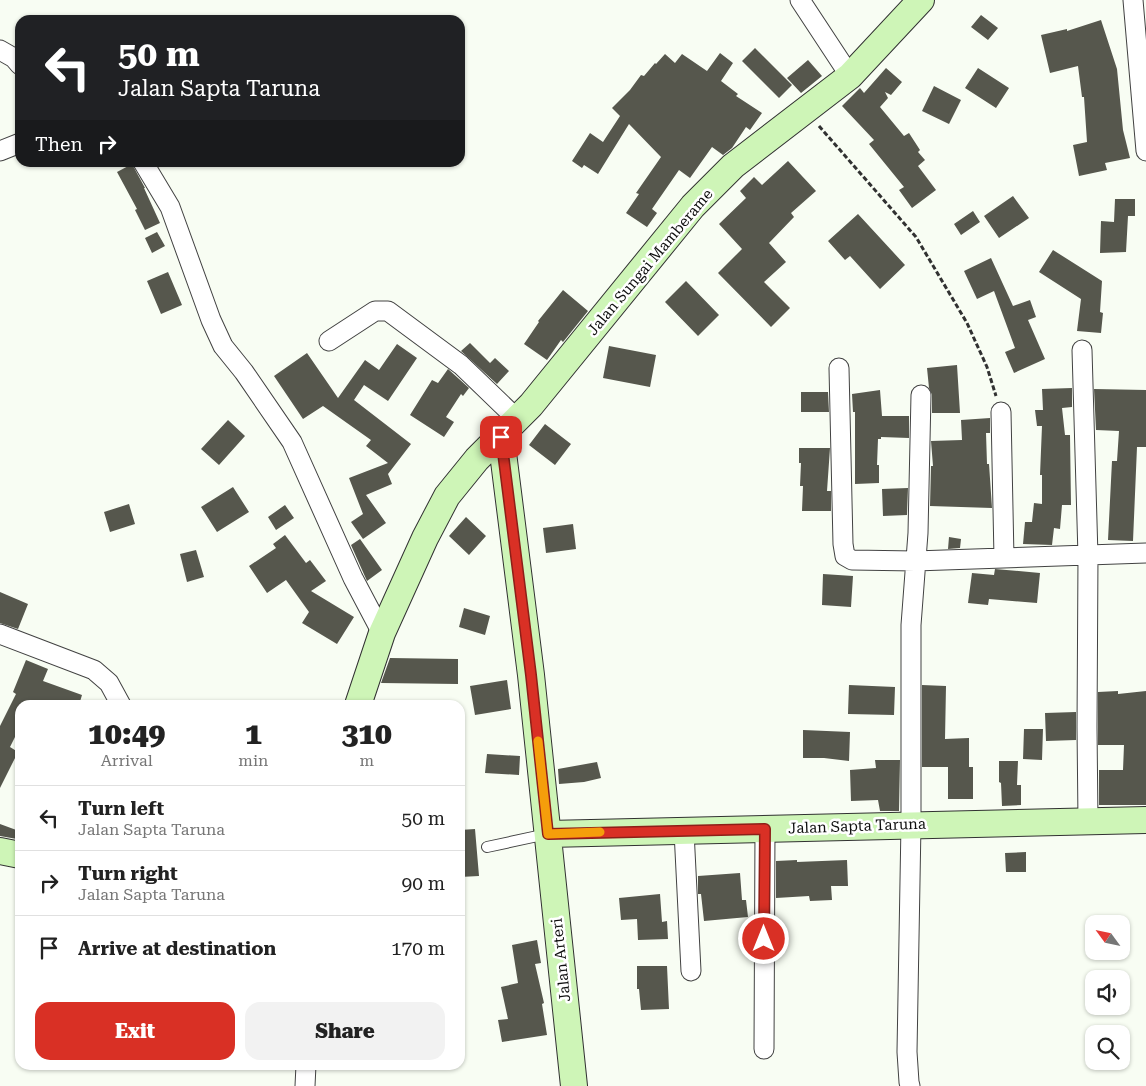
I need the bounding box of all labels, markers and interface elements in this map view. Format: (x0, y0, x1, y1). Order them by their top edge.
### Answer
text: 50 m (118, 34, 200, 75)
icon: left (35, 35, 100, 100)
text: Jalan Sapta Taruna (118, 76, 320, 101)
icon: right (93, 130, 121, 158)
text: Then (35, 133, 83, 156)
street label: Jalan Sungai Mamberame (583, 185, 717, 339)
pin (480, 416, 522, 458)
icon: arrive (487, 423, 515, 451)
text: 10:49 (88, 716, 165, 751)
text: 1 (245, 716, 262, 751)
text: 310 (341, 716, 392, 751)
text: Arrival (101, 751, 153, 770)
text: min (238, 751, 268, 770)
text: m (359, 751, 374, 770)
text: Turn left (78, 797, 164, 820)
icon: left (35, 804, 63, 832)
text: 50 m (402, 807, 445, 830)
street label: Jalan Sapta Taruna (788, 815, 926, 837)
text: Jalan Sapta Taruna (78, 820, 225, 839)
text: Turn right (78, 862, 178, 885)
icon: right (35, 869, 63, 897)
text: 90 m (402, 872, 445, 895)
text: Jalan Sapta Taruna (78, 885, 225, 904)
position arrow (737, 912, 789, 964)
north arrow (1085, 915, 1130, 960)
map controls (1085, 915, 1130, 1070)
street label: Jalan Arteri (548, 917, 574, 1003)
icon: arrive (35, 934, 63, 962)
text: Arrive at destination (78, 937, 276, 960)
text: 170 m (391, 937, 445, 960)
button: sound (1085, 970, 1130, 1015)
button: Exit (35, 1002, 235, 1060)
button: Share (245, 1002, 445, 1060)
button: search (1085, 1025, 1130, 1070)

